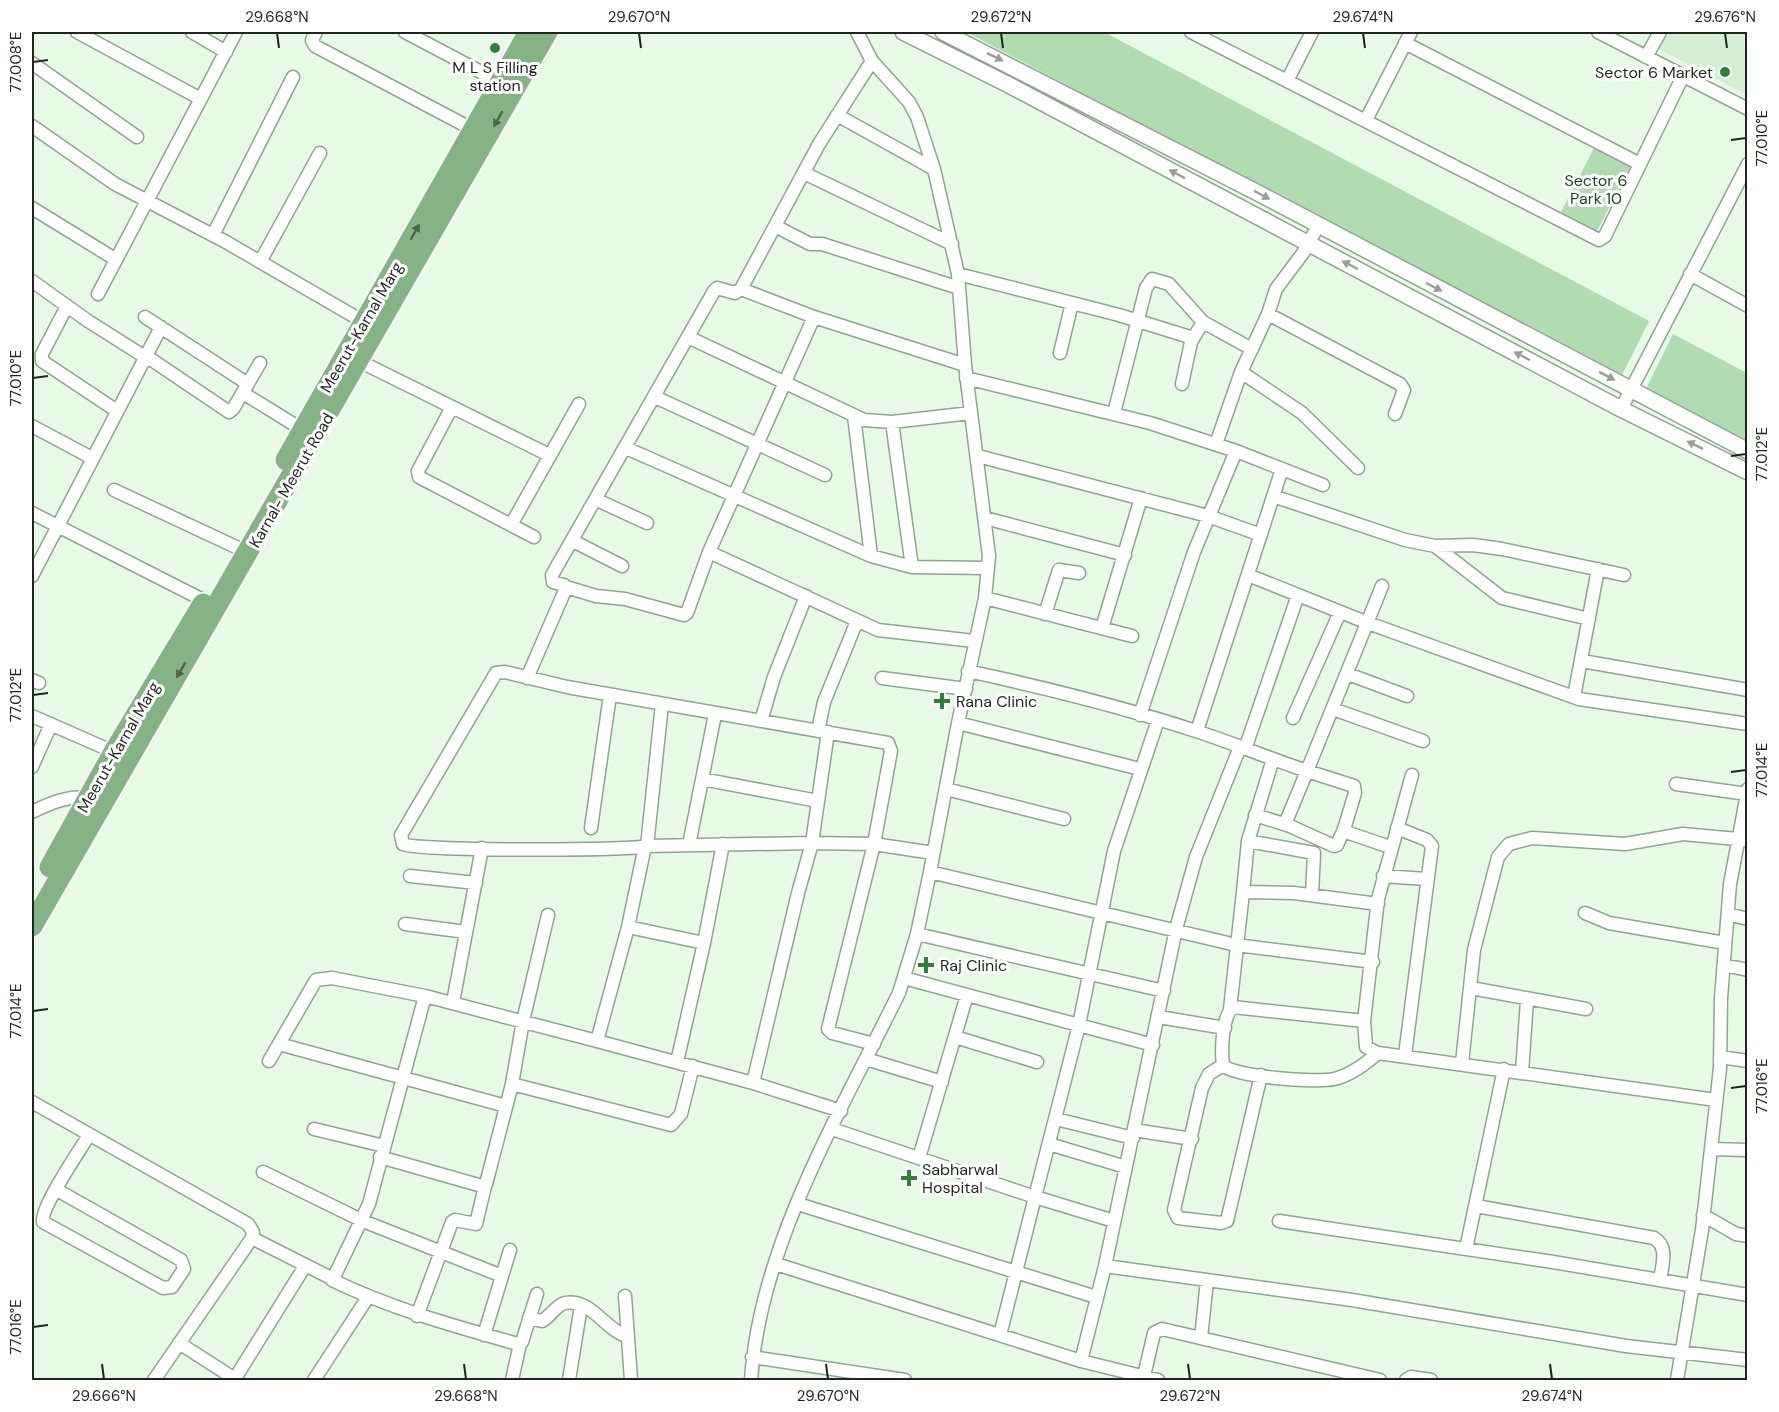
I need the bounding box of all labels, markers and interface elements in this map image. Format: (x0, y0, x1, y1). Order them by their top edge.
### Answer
text: 29.668°N (245, 7, 309, 27)
text: 29.670°N (608, 7, 670, 27)
text: 29.672°N (971, 7, 1031, 27)
text: 29.674°N (1333, 7, 1393, 27)
text: 29.676°N (1694, 7, 1756, 27)
text: 77.008°E (6, 32, 26, 92)
marker: M L S Filling station (488, 41, 502, 55)
one-way arrow (987, 53, 1004, 62)
place label: M L S Filling station (452, 57, 538, 96)
place label: Sector 6 Market (1595, 62, 1713, 83)
marker: Sector 6 Market (1718, 65, 1732, 79)
text: 77.010°E (1752, 110, 1772, 166)
one-way arrow (493, 111, 503, 128)
one-way arrow (1168, 170, 1186, 180)
park label: Sector 6 Park 10 (1564, 170, 1628, 209)
one-way arrow (1253, 190, 1270, 200)
one-way arrow (410, 223, 420, 240)
street label: Meerut-Karnal Marg (315, 258, 408, 396)
one-way arrow (1341, 260, 1358, 270)
one-way arrow (1425, 281, 1443, 291)
text: 77.010°E (6, 350, 26, 406)
one-way arrow (1513, 352, 1530, 361)
one-way arrow (1599, 371, 1616, 381)
street label: Karnal- Meerut Road (244, 409, 339, 552)
text: 77.012°E (1752, 427, 1772, 481)
one-way arrow (1687, 441, 1704, 450)
one-way arrow (176, 662, 186, 679)
text: 77.012°E (6, 668, 26, 722)
street label: Meerut-Karnal Marg (72, 678, 165, 816)
place label: Rana Clinic (956, 691, 1037, 712)
marker: Rana Clinic (933, 692, 951, 710)
text: 77.014°E (1752, 742, 1772, 798)
place label: Raj Clinic (940, 955, 1007, 976)
marker: Raj Clinic (917, 956, 935, 974)
text: 77.014°E (6, 983, 26, 1039)
text: 77.016°E (1752, 1058, 1772, 1114)
place label: Sabharwal Hospital (922, 1159, 998, 1198)
marker: Sabharwal Hospital (900, 1169, 918, 1187)
text: 77.016°E (6, 1299, 26, 1355)
text: 29.666°N (72, 1386, 136, 1406)
text: 29.668°N (434, 1386, 498, 1406)
text: 29.670°N (797, 1386, 859, 1406)
text: 29.672°N (1160, 1386, 1220, 1406)
text: 29.674°N (1522, 1386, 1582, 1406)

